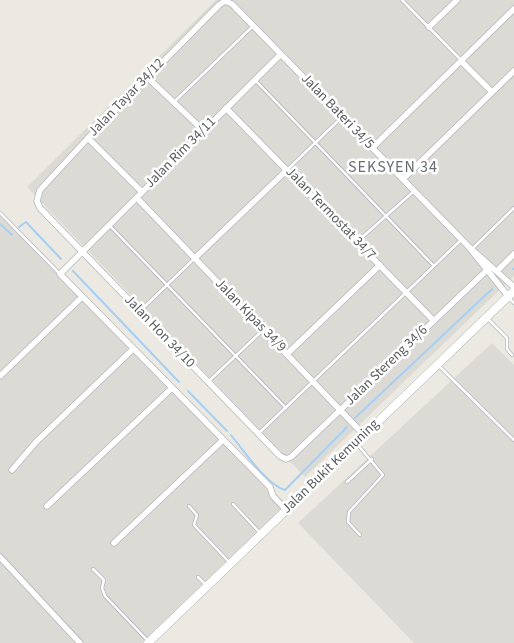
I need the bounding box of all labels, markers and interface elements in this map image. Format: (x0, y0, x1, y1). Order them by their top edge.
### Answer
street label: Jalan Tayar 34/12 (85, 55, 169, 141)
street label: Jalan Bateri 34/5 (297, 71, 377, 153)
street label: Jalan Rim 34/11 (142, 114, 220, 192)
district label: SEKSYEN 34 (347, 158, 439, 178)
street label: Jalan Termostat 34/7 (281, 164, 379, 264)
street label: Jalan Kipas 34/9 (211, 276, 289, 356)
street label: Jalan Hon 34/10 (120, 292, 198, 372)
street label: Jalan Stereng 34/6 (342, 322, 432, 410)
street label: Jalan Bukit Kemuning (279, 416, 383, 518)

